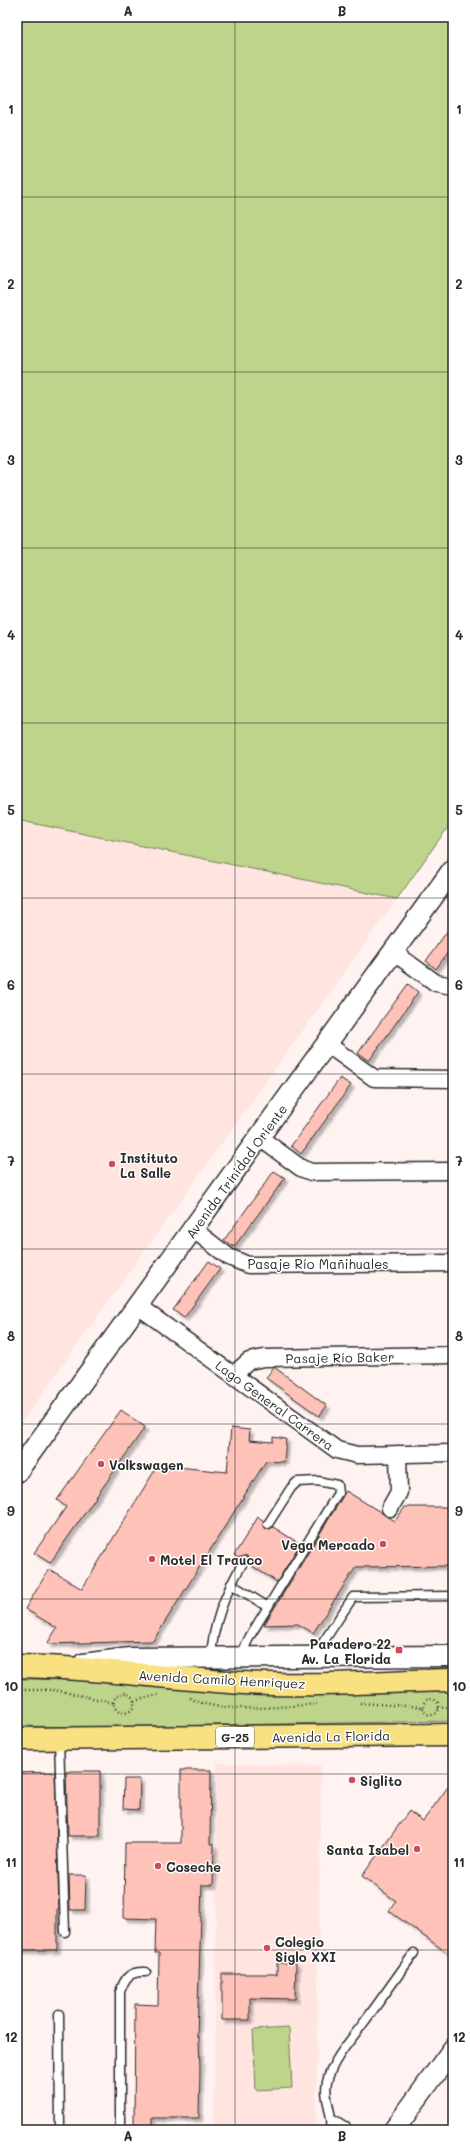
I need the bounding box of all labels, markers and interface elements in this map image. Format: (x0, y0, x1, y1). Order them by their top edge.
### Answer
text: A (123, 2, 133, 19)
text: B (338, 2, 347, 19)
text: 1 (8, 100, 14, 117)
text: 1 (456, 100, 462, 117)
text: 2 (7, 275, 15, 292)
text: 2 (455, 275, 463, 292)
text: 3 (7, 451, 15, 468)
text: 3 (455, 451, 463, 468)
text: 4 (7, 626, 15, 643)
text: 4 (455, 626, 463, 643)
text: 5 (7, 801, 15, 818)
text: 5 (455, 801, 463, 818)
text: 6 (7, 976, 15, 993)
text: 6 (455, 976, 463, 993)
street label: Avenida Trinidad Oriente (182, 1101, 290, 1241)
place label: Instituto La Salle (120, 1149, 178, 1181)
text: 7 (7, 1152, 15, 1169)
text: 7 (455, 1152, 463, 1169)
marker: Instituto La Salle (107, 1159, 117, 1169)
street label: Pasaje Río Mañihuales (247, 1255, 389, 1272)
text: 8 (7, 1327, 15, 1344)
text: 8 (455, 1327, 463, 1344)
street label: Pasaje Río Baker (285, 1348, 395, 1366)
street label: Lago General Carrera (212, 1356, 338, 1454)
place label: Volkswagen (109, 1456, 184, 1473)
marker: Volkswagen (96, 1459, 106, 1469)
text: 9 (7, 1502, 15, 1519)
text: 9 (455, 1502, 463, 1519)
place label: Vega Mercado (281, 1536, 375, 1553)
marker: Vega Mercado (378, 1539, 388, 1549)
place label: Motel El Trauco (160, 1551, 262, 1568)
marker: Motel El Trauco (147, 1554, 157, 1564)
place label: Paradero 22 Av. La Florida (301, 1635, 391, 1667)
marker: Paradero 22 Av. La Florida (394, 1645, 404, 1655)
street label: Avenida Camilo Henríquez (138, 1666, 306, 1692)
text: 10 (4, 1677, 18, 1694)
text: 10 (452, 1677, 466, 1694)
street label: Avenida La Florida (272, 1726, 390, 1746)
road number: G-25 (216, 1727, 254, 1747)
place label: Siglito (360, 1772, 402, 1789)
marker: Siglito (347, 1775, 357, 1785)
place label: Santa Isabel (326, 1841, 409, 1858)
marker: Santa Isabel (412, 1844, 422, 1854)
text: 11 (5, 1853, 17, 1870)
text: 11 (453, 1853, 465, 1870)
place label: Coseche (166, 1858, 221, 1875)
marker: Coseche (153, 1861, 163, 1871)
place label: Colegio Siglo XXI (275, 1933, 336, 1965)
marker: Colegio Siglo XXI (262, 1943, 272, 1953)
text: 12 (4, 2028, 18, 2045)
text: 12 (452, 2028, 466, 2045)
text: A (123, 2127, 133, 2144)
text: B (338, 2127, 347, 2144)

